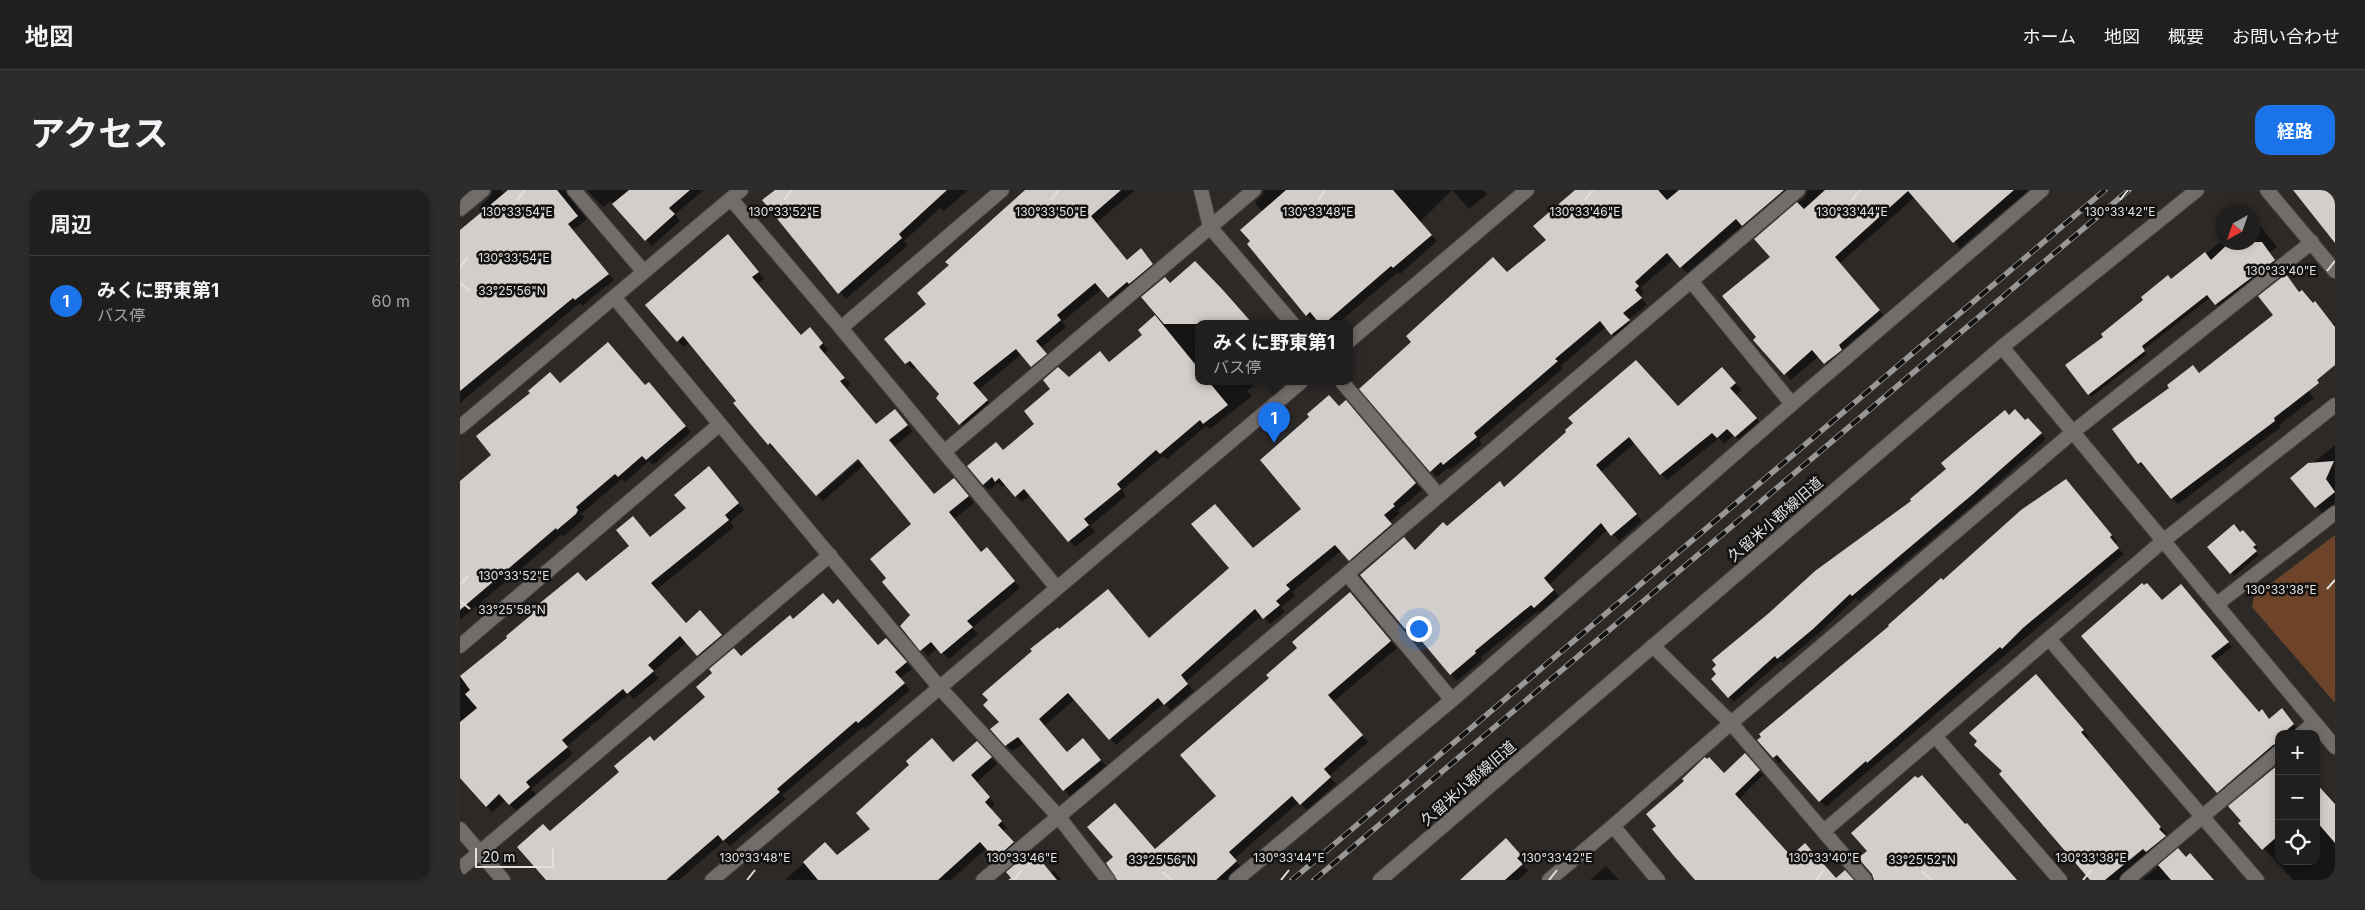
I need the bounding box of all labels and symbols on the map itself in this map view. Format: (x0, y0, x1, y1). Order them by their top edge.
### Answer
text: 130°33'54"E (481, 204, 553, 219)
text: 130°33'52"E (748, 204, 820, 219)
text: 130°33'50"E (1015, 204, 1087, 219)
text: 130°33'48"E (1283, 204, 1353, 219)
text: 130°33'46"E (1550, 204, 1621, 219)
text: 130°33'44"E (1816, 204, 1888, 219)
text: 130°33'42"E (2085, 204, 2155, 219)
north arrow (2215, 205, 2260, 250)
text: 130°33'54"E (478, 250, 550, 265)
text: 130°33'40"E (2245, 263, 2317, 278)
text: 33°25'56"N (478, 283, 546, 298)
pin: 1 (1258, 402, 1290, 443)
street label: 久留米小郡線旧道 (1723, 472, 1827, 566)
text: 130°33'52"E (478, 568, 550, 583)
text: 130°33'38"E (2245, 582, 2317, 597)
text: 33°25'58"N (478, 602, 546, 617)
your location (1406, 616, 1432, 642)
street label: 久留米小郡線旧道 (1416, 736, 1520, 830)
scale bar (475, 845, 554, 868)
text: 130°33'48"E (720, 850, 790, 865)
text: 130°33'46"E (987, 850, 1058, 865)
text: 130°33'44"E (1253, 850, 1325, 865)
text: 130°33'42"E (1522, 850, 1592, 865)
text: 130°33'40"E (1788, 850, 1860, 865)
text: 130°33'38"E (2055, 850, 2127, 865)
text: 33°25'56"N (1128, 852, 1196, 867)
text: 33°25'52"N (1888, 852, 1956, 867)

